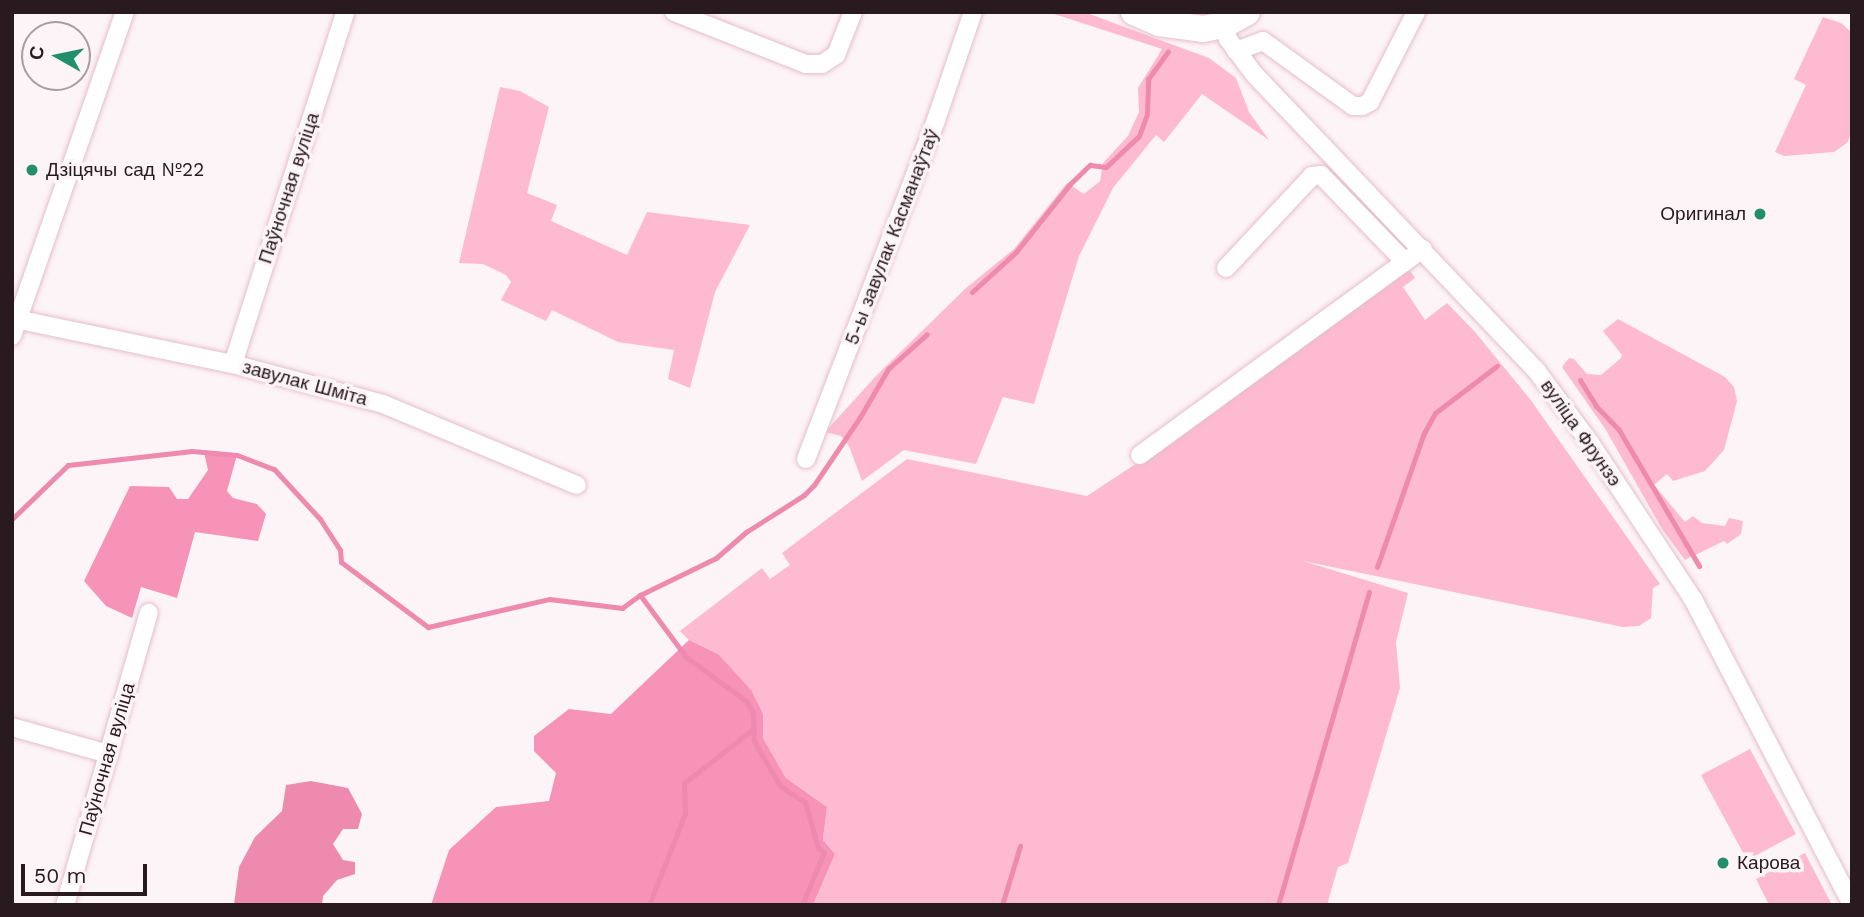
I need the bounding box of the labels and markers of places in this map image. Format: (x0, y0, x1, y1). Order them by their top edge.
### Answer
place label: Дзіцячы сад №22 (46, 159, 204, 181)
marker: Дзіцячы сад №22 (24, 162, 40, 178)
place label: Оригинал (1660, 203, 1746, 225)
marker: Оригинал (1752, 206, 1768, 222)
place label: Карова (1737, 852, 1800, 874)
marker: Карова (1715, 855, 1731, 871)

